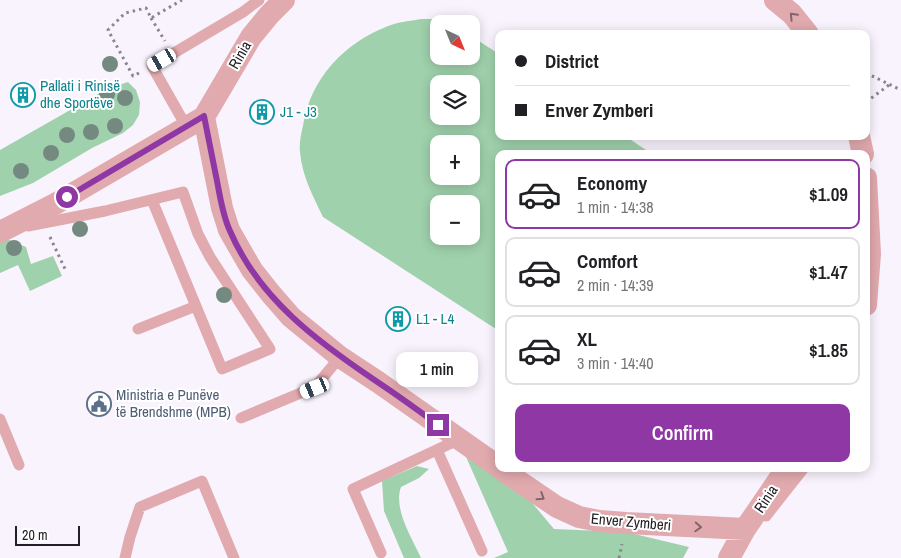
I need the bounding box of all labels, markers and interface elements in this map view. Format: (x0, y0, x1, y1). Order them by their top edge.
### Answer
one-way arrow (790, 13, 799, 22)
north arrow (430, 15, 480, 65)
map controls (430, 15, 480, 245)
street label: Rinia (223, 37, 256, 73)
car (145, 46, 178, 74)
text: District (545, 48, 599, 74)
place label: Pallati i Rinisë dhe Sportëve (40, 75, 120, 113)
button: layers (430, 75, 480, 125)
building icon: Pallati i Rinisë dhe Sportëve (10, 82, 36, 108)
text: Enver Zymberi (545, 97, 653, 123)
building icon: J1 - J3 (249, 99, 275, 125)
place label: J1 - J3 (280, 101, 317, 122)
button: + (430, 135, 480, 185)
text: Economy (577, 170, 647, 196)
icon: car (517, 172, 562, 217)
text: $1.09 (809, 181, 848, 207)
route start (56, 186, 78, 208)
button: − (430, 195, 480, 245)
text: 1 min · 14:38 (577, 196, 654, 218)
text: Comfort (577, 248, 638, 274)
icon: car (517, 250, 562, 295)
text: $1.47 (809, 259, 848, 285)
text: 2 min · 14:39 (577, 274, 654, 296)
building icon: L1 - L4 (385, 306, 411, 332)
place label: L1 - L4 (416, 308, 454, 329)
text: XL (577, 326, 597, 352)
icon: car (517, 328, 562, 373)
text: $1.85 (809, 337, 848, 363)
callout: 1 min (397, 352, 479, 388)
text: 3 min · 14:40 (577, 352, 654, 374)
text: 1 min (420, 358, 454, 380)
car (298, 375, 331, 401)
place label: Ministria e Punëve të Brendshme (MPB) (116, 384, 231, 422)
public building icon: Ministria e Punëve të Brendshme (MPB) (86, 391, 112, 417)
button: Confirm (515, 404, 850, 462)
route end (427, 414, 449, 436)
street label: Rinia (749, 481, 783, 517)
one-way arrow (536, 490, 545, 500)
street label: Enver Zymberi (590, 508, 672, 535)
one-way arrow (694, 521, 702, 532)
scale bar (15, 523, 80, 546)
text: 20 m (22, 526, 48, 544)

